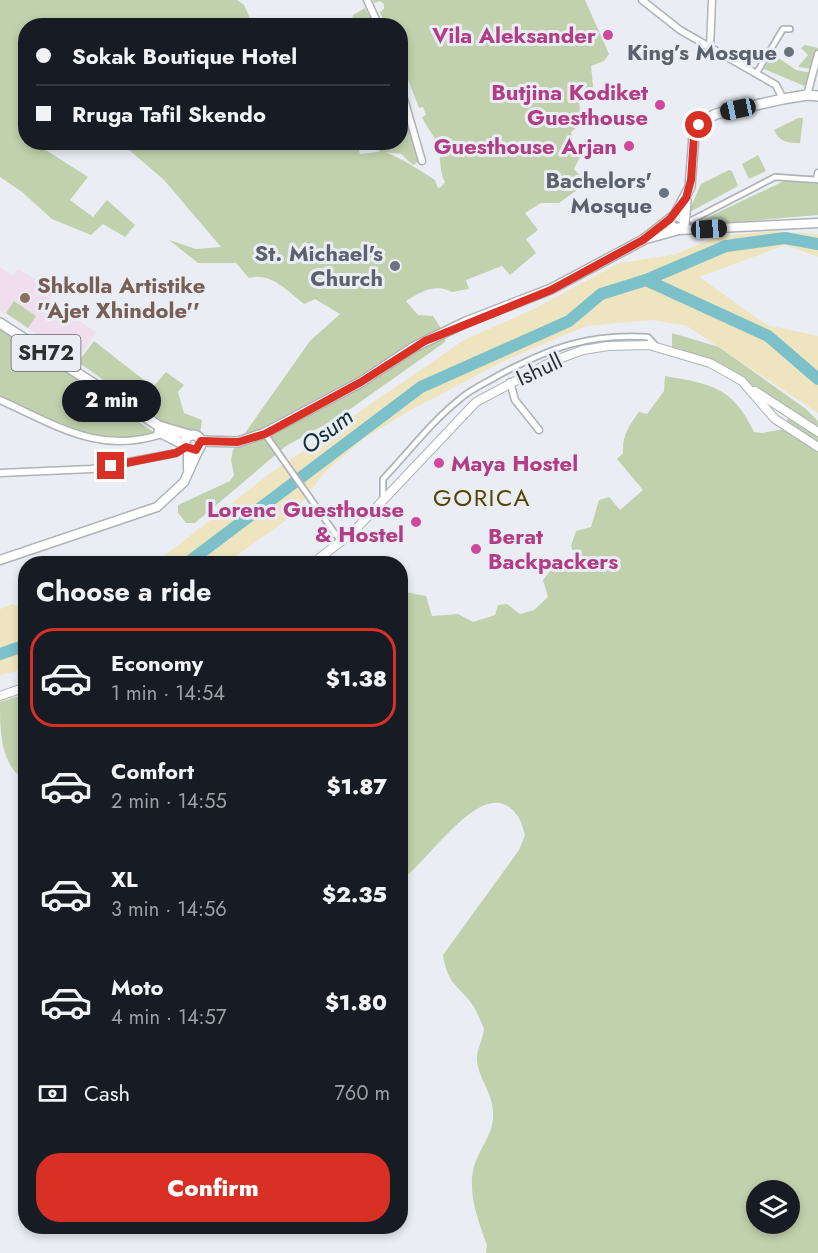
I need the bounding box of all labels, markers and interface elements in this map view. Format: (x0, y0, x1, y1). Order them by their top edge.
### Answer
place label: Vila Aleksander (431, 19, 596, 51)
marker: Vila Aleksander (601, 28, 615, 42)
place label: King’s Mosque (627, 36, 777, 68)
text: Sokak Boutique Hotel (72, 40, 297, 72)
marker: King’s Mosque (782, 45, 796, 59)
place label: Butjina Kodiket Guesthouse (491, 76, 648, 133)
car (719, 96, 757, 122)
text: Rruga Tafil Skendo (72, 98, 266, 130)
marker: Butjina Kodiket Guesthouse (653, 98, 667, 112)
route start (685, 111, 712, 138)
place label: Guesthouse Arjan (434, 130, 617, 162)
marker: Guesthouse Arjan (622, 139, 636, 153)
place label: Bachelors' Mosque (545, 164, 652, 221)
marker: Bachelors' Mosque (657, 186, 671, 200)
car (691, 219, 727, 239)
place label: St. Michael's Church (255, 237, 383, 294)
marker: St. Michael's Church (388, 259, 402, 273)
place label: Shkolla Artistike ''Ajet Xhindole'' (37, 269, 205, 326)
marker: Shkolla Artistike ''Ajet Xhindole'' (18, 291, 32, 305)
road number: SH72 (12, 335, 80, 371)
street label: Ishull (511, 344, 567, 394)
callout: 2 min (62, 379, 160, 421)
text: 2 min (85, 386, 138, 415)
water label: Osum (293, 399, 360, 462)
place label: Maya Hostel (451, 447, 578, 479)
route end (97, 452, 124, 479)
marker: Maya Hostel (432, 456, 446, 470)
district label: GORICA (433, 480, 531, 515)
place label: Lorenc Guesthouse & Hostel (207, 493, 404, 550)
marker: Lorenc Guesthouse & Hostel (409, 515, 423, 529)
place label: Berat Backpackers (488, 520, 618, 577)
marker: Berat Backpackers (469, 542, 483, 556)
text: Choose a ride (36, 572, 211, 611)
text: Economy (111, 647, 203, 679)
icon: car (39, 651, 93, 705)
text: $1.38 (326, 662, 387, 694)
text: 1 min · 14:54 (111, 679, 225, 708)
text: Comfort (111, 755, 194, 787)
icon: car (39, 759, 93, 813)
text: $1.87 (326, 770, 387, 802)
text: 2 min · 14:55 (111, 787, 227, 816)
text: XL (111, 863, 138, 895)
icon: car (39, 867, 93, 921)
text: $2.35 (322, 878, 387, 910)
text: 3 min · 14:56 (111, 895, 227, 924)
text: Moto (111, 971, 164, 1003)
icon: car (39, 975, 93, 1029)
text: $1.80 (325, 986, 387, 1018)
text: 4 min · 14:57 (111, 1003, 226, 1032)
icon: cash (36, 1077, 69, 1110)
text: Cash (84, 1077, 130, 1109)
text: 760 m (334, 1079, 390, 1108)
button: Confirm (36, 1153, 390, 1222)
map controls (746, 1180, 800, 1234)
button: layers (746, 1180, 800, 1234)

